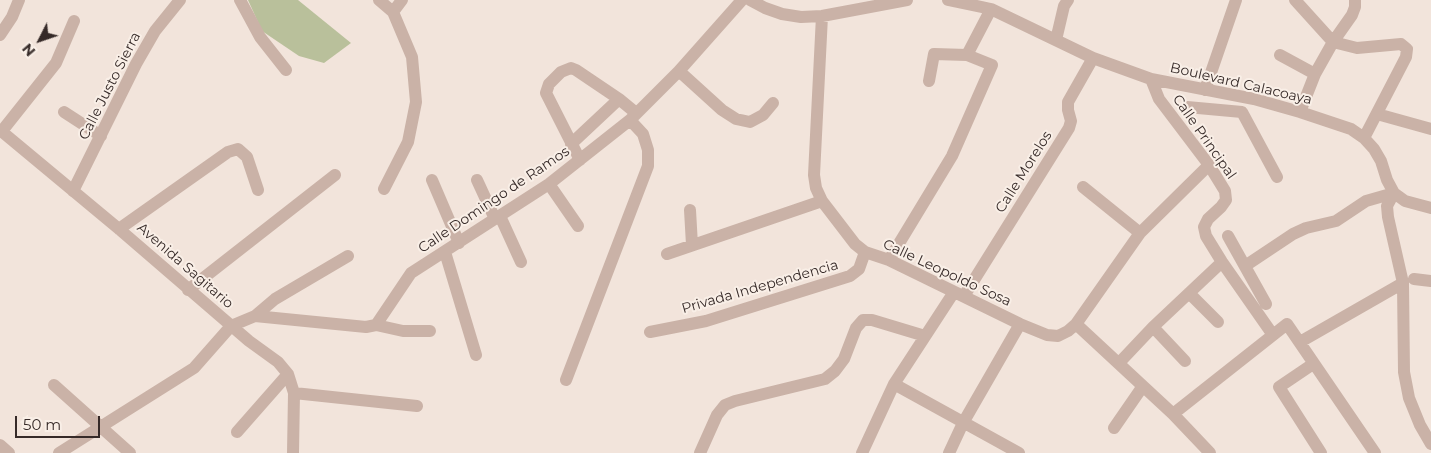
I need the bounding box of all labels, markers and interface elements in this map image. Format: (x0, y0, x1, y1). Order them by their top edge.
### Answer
north arrow (15, 15, 65, 65)
street label: Calle Justo Sierra (76, 29, 144, 143)
text: N (18, 40, 39, 60)
street label: Boulevard Calacoaya (1168, 59, 1314, 109)
street label: Calle Principal (1169, 92, 1239, 182)
street label: Calle Morelos (992, 128, 1056, 216)
street label: Calle Domingo de Ramos (415, 143, 573, 257)
street label: Avenida Sagitario (133, 220, 237, 312)
street label: Calle Leopoldo Sosa (880, 236, 1014, 310)
street label: Privada Independencia (680, 257, 840, 317)
scale bar (18, 406, 102, 438)
text: 50 m (23, 415, 61, 434)

